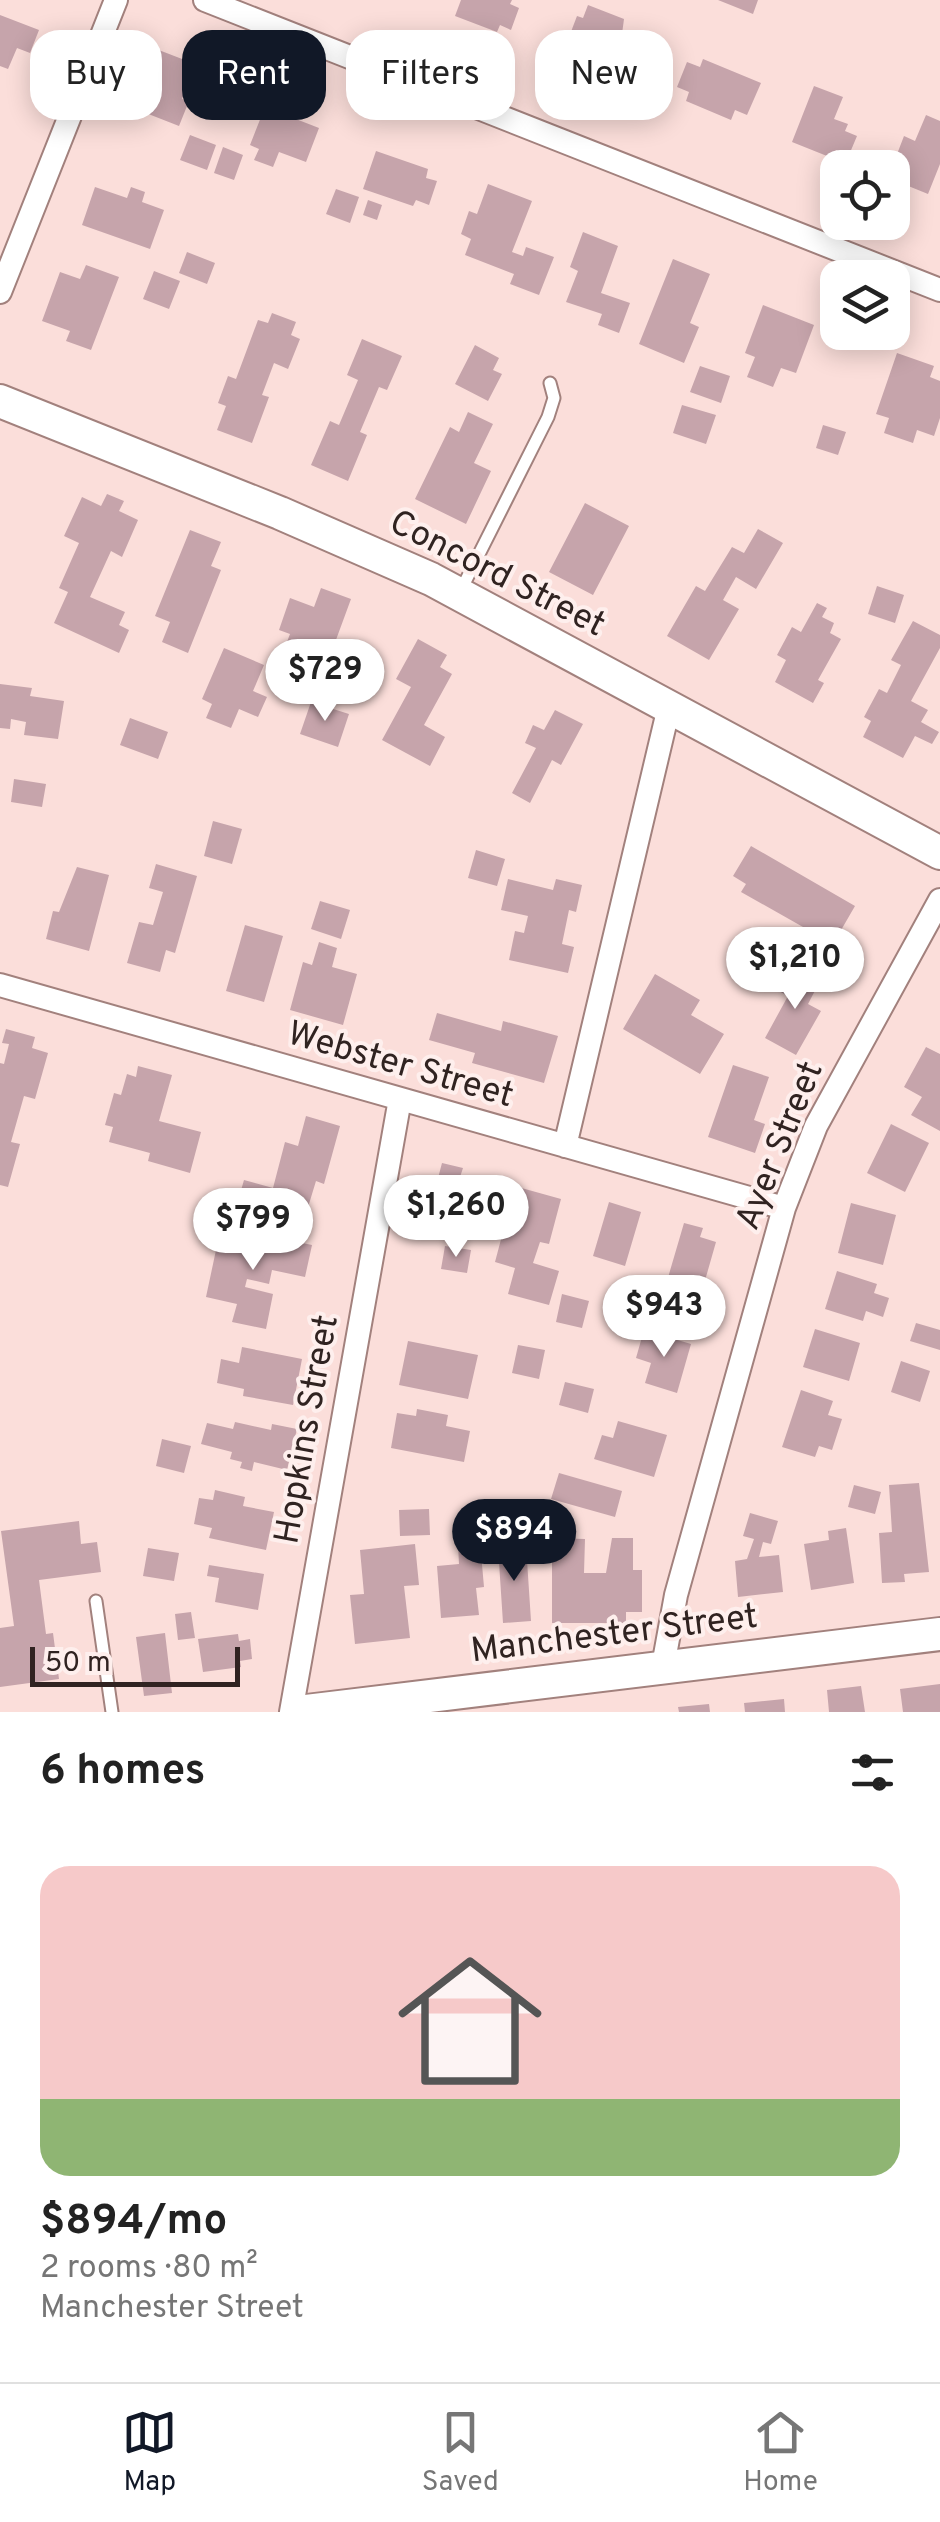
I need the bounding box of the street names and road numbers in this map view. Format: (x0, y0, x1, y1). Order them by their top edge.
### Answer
street label: Concord Street (381, 501, 612, 648)
street label: Webster Street (282, 1013, 518, 1119)
street label: Ayer Street (727, 1055, 834, 1237)
street label: Hopkins Street (266, 1312, 350, 1548)
street label: Manchester Street (468, 1596, 760, 1674)

